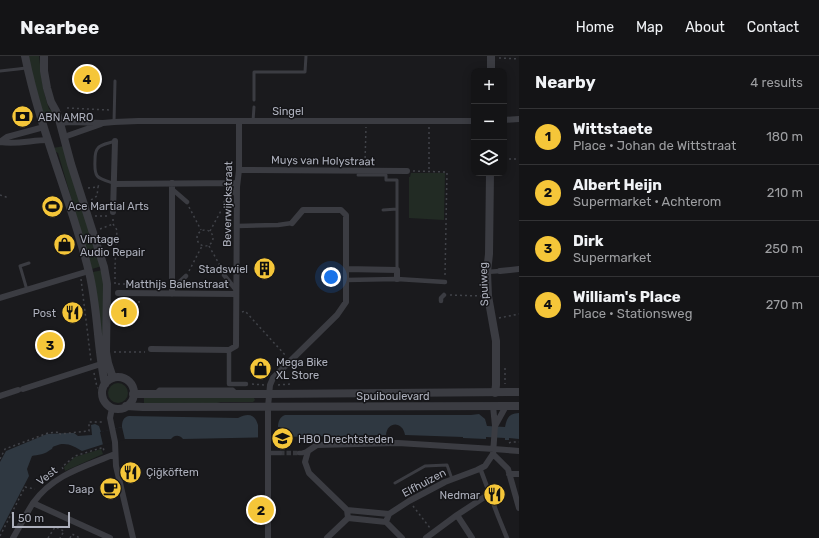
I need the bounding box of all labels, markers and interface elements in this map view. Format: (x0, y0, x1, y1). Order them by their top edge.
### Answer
text: Nearbee (20, 16, 99, 39)
text: Home (576, 19, 614, 36)
text: Map (636, 19, 663, 36)
text: About (685, 19, 725, 36)
text: Contact (747, 19, 799, 36)
pin: 4 (74, 64, 100, 94)
map controls (471, 68, 507, 176)
button: + (471, 68, 507, 104)
text: Nearby (535, 72, 596, 92)
text: 4 results (750, 75, 803, 90)
bank icon: ABN AMRO (10, 104, 36, 130)
button: − (471, 104, 507, 140)
street label: Singel (272, 105, 304, 118)
place label: ABN AMRO (38, 111, 94, 124)
text: Wittstaete (573, 120, 653, 138)
text: 1 (545, 129, 551, 144)
text: 180 m (766, 129, 803, 144)
text: Place · Johan de Wittstraat (573, 138, 736, 153)
button: layers (471, 140, 507, 176)
street label: Muys van Holystraat (271, 154, 376, 168)
street label: Beverwijckstraat (221, 160, 235, 247)
text: Albert Heijn (573, 176, 662, 194)
text: 2 (544, 185, 552, 200)
text: 210 m (767, 185, 803, 200)
sports icon: Ace Martial Arts (39, 193, 65, 219)
text: Supermarket · Achterom (573, 194, 721, 209)
place label: Ace Martial Arts (68, 200, 149, 213)
shop icon: Vintage Audio Repair (51, 232, 77, 258)
text: Dirk (573, 232, 604, 250)
place label: Vintage Audio Repair (80, 233, 146, 259)
text: 3 (544, 241, 552, 256)
text: 250 m (765, 241, 803, 256)
text: Supermarket (573, 250, 651, 265)
building icon: Stadswiel (251, 256, 277, 282)
street label: Spuiweg (477, 262, 491, 306)
place label: Stadswiel (198, 263, 248, 276)
your location (321, 267, 341, 287)
street label: Matthijs Balenstraat (125, 278, 229, 291)
text: William's Place (573, 288, 681, 306)
pin: 1 (111, 297, 137, 327)
text: 4 (544, 297, 552, 312)
text: 270 m (766, 297, 803, 312)
restaurant icon: Post (59, 300, 85, 326)
text: Place · Stationsweg (573, 306, 692, 321)
place label: Post (33, 307, 57, 320)
pin: 3 (37, 330, 63, 360)
shop icon: Mega Bike XL Store (247, 355, 273, 381)
place label: Mega Bike XL Store (276, 356, 328, 382)
street label: Spuiboulevard (356, 390, 430, 403)
school or university icon: HBO Drechtsteden (270, 426, 296, 452)
place label: HBO Drechtsteden (298, 433, 394, 446)
restaurant icon: Çiğköftem (117, 459, 143, 485)
street label: Vest (34, 463, 60, 488)
place label: Çiğköftem (146, 466, 199, 479)
street label: Elfhuizen (400, 466, 448, 500)
cafe icon: Jaap (97, 476, 123, 502)
restaurant icon: Nedmar (482, 482, 508, 508)
place label: Jaap (68, 483, 94, 496)
place label: Nedmar (440, 489, 481, 502)
pin: 2 (248, 495, 274, 525)
scale bar (12, 510, 70, 529)
text: 50 m (18, 512, 44, 525)

